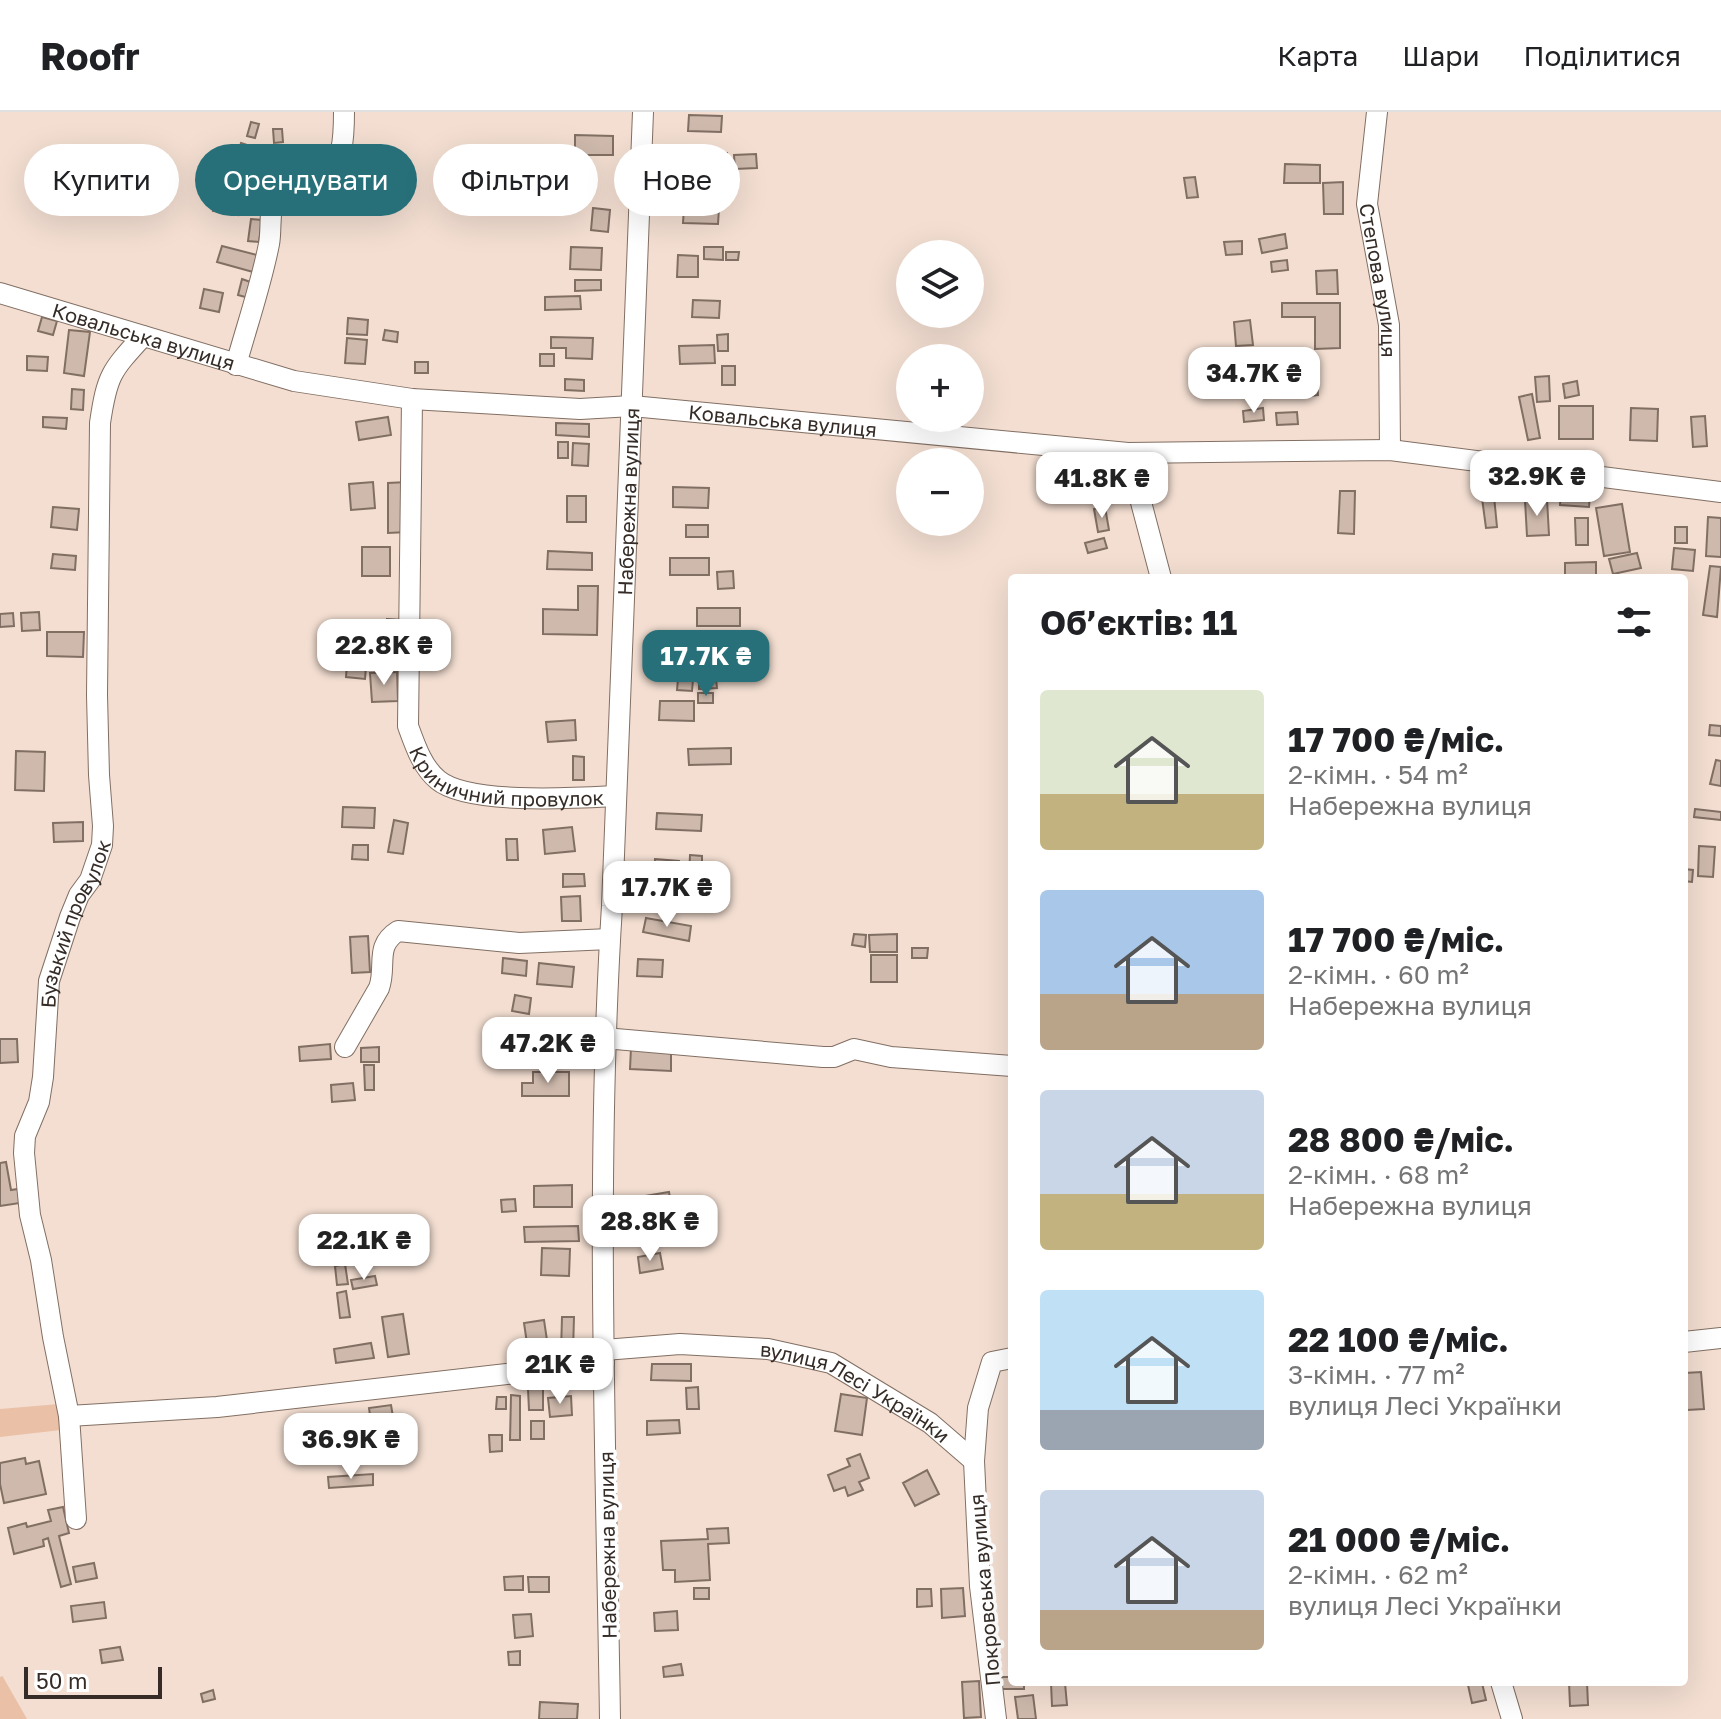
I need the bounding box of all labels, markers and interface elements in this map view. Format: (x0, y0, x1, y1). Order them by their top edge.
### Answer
text: Roofr (40, 33, 140, 78)
text: Карта (1277, 39, 1358, 72)
text: Шари (1402, 39, 1480, 72)
text: Поділитися (1524, 39, 1681, 72)
chip: Купити (24, 144, 179, 216)
chip: Орендувати (195, 144, 417, 216)
chip: Фільтри (433, 144, 598, 216)
chip: Нове (614, 144, 740, 216)
street label: Степова вулиця (1355, 201, 1401, 358)
map controls (896, 240, 984, 536)
button: layers (896, 240, 984, 328)
street label: Ковальська вулиця (50, 297, 238, 375)
button: + (896, 344, 984, 432)
pin: 34.7K ₴ (1180, 347, 1328, 415)
text: 34.7K ₴ (1206, 357, 1302, 388)
street label: Ковальська вулиця (687, 399, 878, 441)
street label: Набережна вулиця (612, 407, 643, 596)
button: − (896, 448, 984, 536)
pin: 32.9K ₴ (1463, 450, 1611, 518)
pin: 41.8K ₴ (1028, 452, 1176, 520)
text: 32.9K ₴ (1488, 460, 1586, 491)
text: 41.8K ₴ (1054, 462, 1150, 493)
icon: filters (1612, 600, 1656, 644)
text: Об’єктів: 11 (1040, 602, 1237, 642)
pin: 22.8K ₴ (310, 619, 458, 687)
text: 22.8K ₴ (335, 629, 433, 660)
pin: 17.7K ₴ (632, 630, 780, 698)
text: 17.7K ₴ (660, 640, 752, 671)
text: 17 700 ₴/міс. (1288, 719, 1504, 759)
icon: home (1104, 722, 1200, 818)
street label: Криничний провулок (405, 742, 604, 810)
text: 2-кімн. · 54 m² (1288, 759, 1468, 790)
text: Набережна вулиця (1288, 790, 1532, 821)
street label: Бузький провулок (35, 836, 115, 1009)
pin: 17.7K ₴ (593, 861, 741, 929)
text: 17.7K ₴ (621, 871, 713, 902)
text: 17 700 ₴/міс. (1288, 919, 1504, 959)
icon: home (1104, 922, 1200, 1018)
text: 2-кімн. · 60 m² (1288, 959, 1469, 990)
text: Набережна вулиця (1288, 990, 1532, 1021)
pin: 47.2K ₴ (474, 1017, 622, 1085)
text: 47.2K ₴ (500, 1027, 596, 1058)
text: 28 800 ₴/міс. (1288, 1119, 1514, 1159)
icon: home (1104, 1122, 1200, 1218)
text: 2-кімн. · 68 m² (1288, 1159, 1469, 1190)
text: Набережна вулиця (1288, 1190, 1532, 1221)
pin: 28.8K ₴ (576, 1195, 724, 1263)
text: 28.8K ₴ (601, 1205, 699, 1236)
pin: 22.1K ₴ (290, 1214, 438, 1282)
text: 22.1K ₴ (317, 1224, 411, 1255)
text: 22 100 ₴/міс. (1288, 1319, 1509, 1359)
icon: home (1104, 1322, 1200, 1418)
street label: вулиця Лесі Українки (760, 1337, 955, 1447)
pin: 21K ₴ (504, 1338, 616, 1406)
text: 21K ₴ (525, 1348, 595, 1379)
text: 3-кімн. · 77 m² (1288, 1359, 1465, 1390)
text: вулиця Лесі Українки (1288, 1390, 1562, 1421)
pin: 36.9K ₴ (277, 1413, 425, 1481)
text: 36.9K ₴ (302, 1423, 400, 1454)
street label: Набережна вулиця (593, 1451, 621, 1639)
street label: Покровська вулиця (964, 1493, 1004, 1687)
text: 21 000 ₴/міс. (1288, 1519, 1510, 1559)
icon: home (1104, 1522, 1200, 1618)
text: 2-кімн. · 62 m² (1288, 1559, 1468, 1590)
text: вулиця Лесі Українки (1288, 1590, 1562, 1621)
scale bar (24, 1663, 162, 1699)
text: 50 m (36, 1667, 87, 1694)

